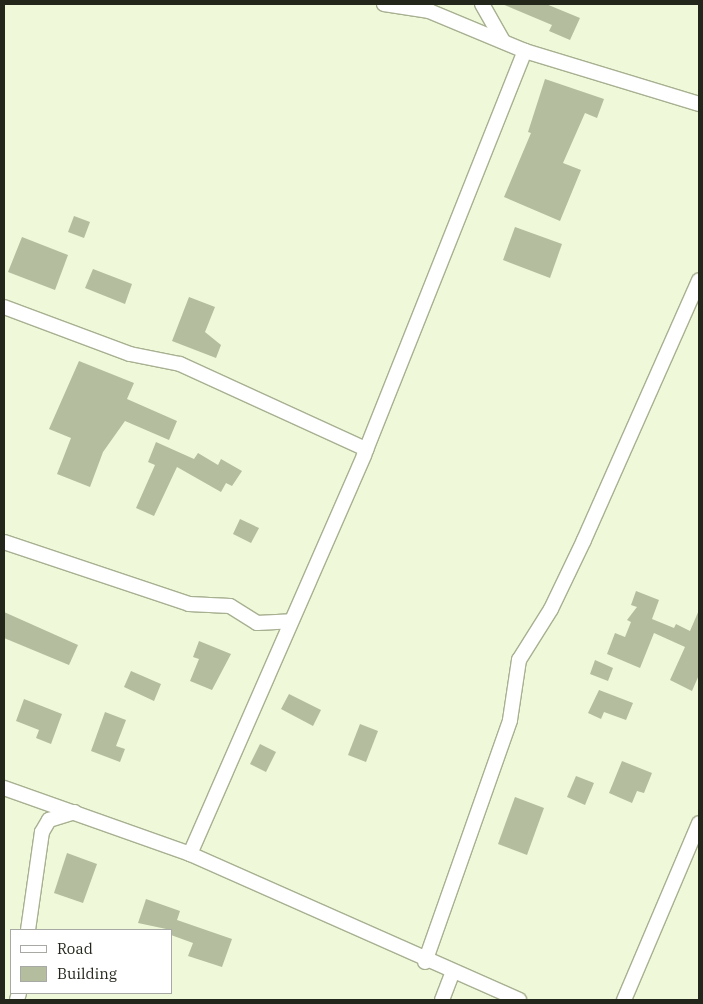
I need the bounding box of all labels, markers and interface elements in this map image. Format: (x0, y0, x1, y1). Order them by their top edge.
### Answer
legend (10, 929, 172, 994)
text: Road (57, 939, 93, 958)
text: Building (57, 964, 117, 983)

